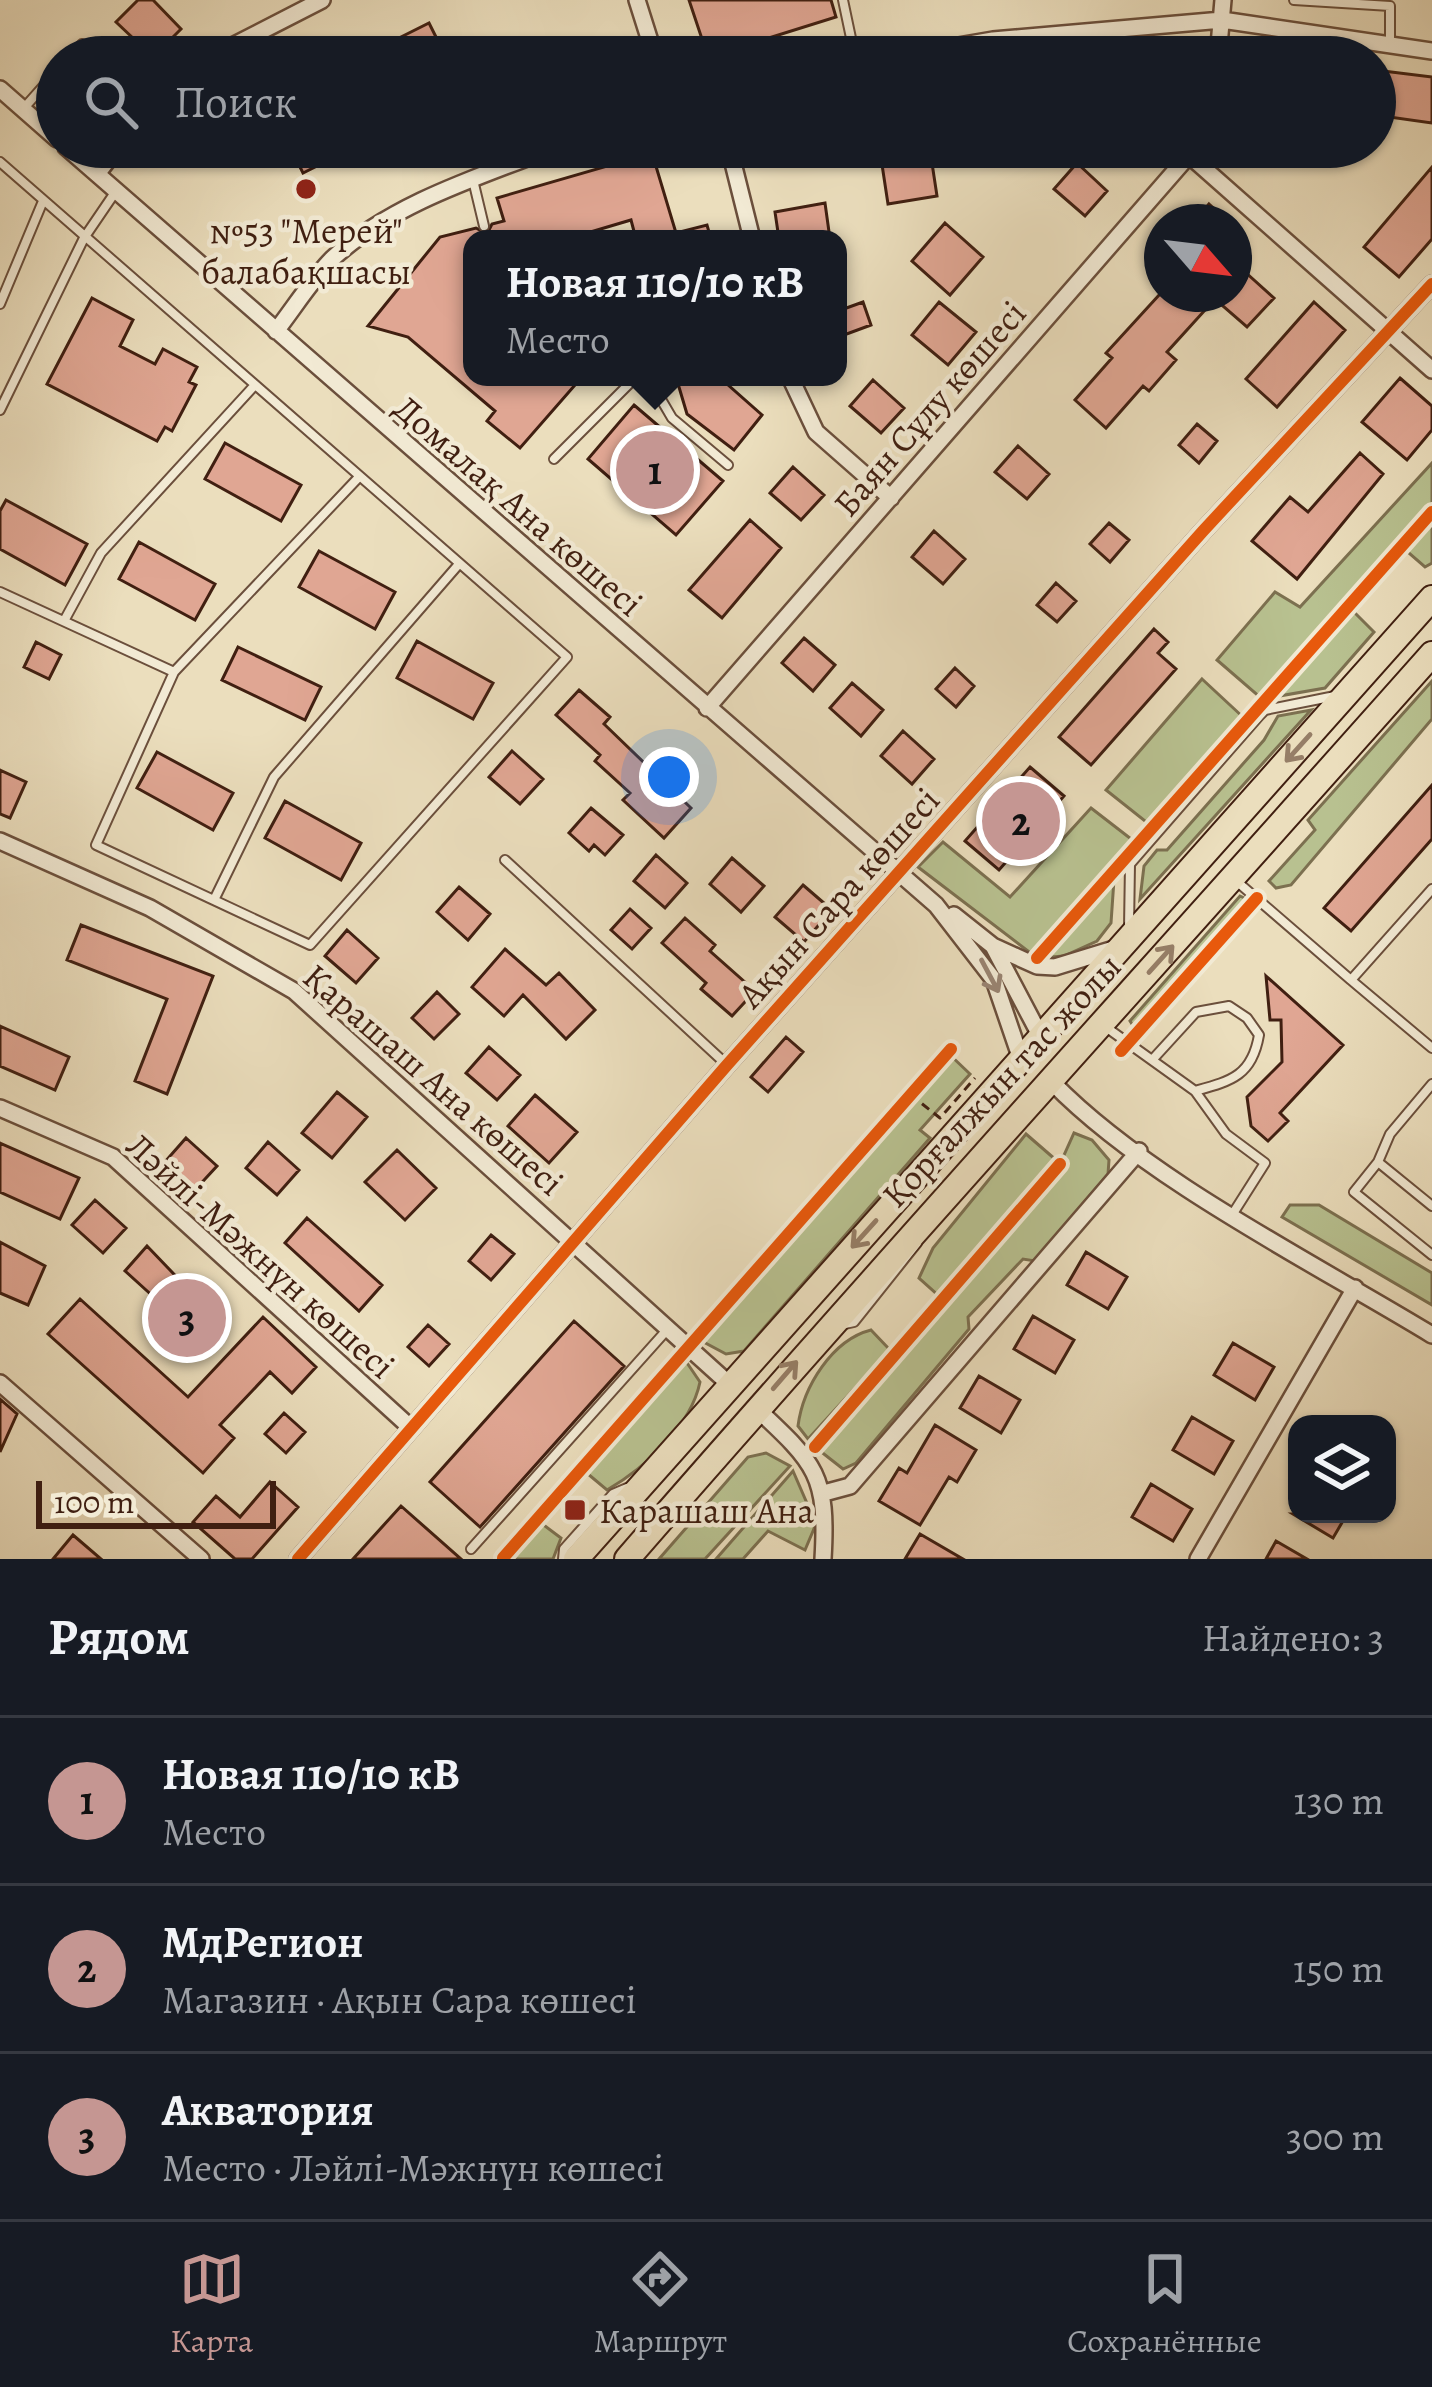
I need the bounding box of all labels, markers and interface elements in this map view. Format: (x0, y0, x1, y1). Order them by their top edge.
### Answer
search box (36, 36, 1396, 168)
icon: search (78, 69, 144, 135)
text: Поиск (174, 71, 297, 133)
marker: №53 "Мерей" балабақшасы (293, 176, 319, 202)
north arrow (1144, 204, 1252, 312)
place label: №53 "Мерей" балабақшасы (201, 206, 411, 296)
popup (463, 230, 847, 386)
text: Новая 110/10 кВ (506, 251, 804, 313)
street label: Баян Сұлу көшесі (822, 290, 1037, 527)
text: Место (506, 313, 610, 366)
street label: Домалақ Ана көшесі (384, 383, 654, 627)
pin: 1 (616, 425, 694, 515)
one-way arrow (1285, 733, 1312, 763)
your location (639, 747, 699, 807)
pin: 2 (982, 776, 1060, 866)
street label: Ақын Сара көшесі (725, 777, 951, 1019)
street label: Қорғалжын тас жолы (871, 943, 1132, 1218)
one-way arrow (1147, 945, 1174, 975)
street label: Қарашаш Ана көшесі (293, 952, 575, 1206)
one-way arrow (979, 957, 1002, 992)
street label: Ләйлі-Мәжнүн көшесі (116, 1121, 406, 1389)
one-way arrow (850, 1218, 878, 1248)
pin: 3 (148, 1273, 226, 1363)
one-way arrow (771, 1360, 799, 1391)
map controls (1288, 1415, 1396, 1523)
button: layers (1288, 1415, 1396, 1523)
scale bar (36, 1475, 276, 1528)
text: 100 m (54, 1479, 134, 1524)
place label: Карашаш Ана (599, 1486, 815, 1535)
marker: Карашаш Ана (562, 1497, 588, 1523)
text: Рядом (48, 1602, 190, 1672)
text: Найдено: 3 (1202, 1611, 1384, 1664)
text: Новая 110/10 кВ (162, 1743, 460, 1805)
text: 1 (80, 1774, 94, 1827)
text: 130 m (1293, 1774, 1384, 1827)
text: Место (162, 1805, 266, 1858)
text: МдРегион (162, 1911, 363, 1973)
text: 2 (78, 1942, 96, 1995)
text: 150 m (1293, 1942, 1384, 1995)
text: Магазин · Ақын Сара көшесі (162, 1973, 637, 2026)
text: Акватория (162, 2079, 374, 2141)
text: 3 (79, 2110, 95, 2163)
text: 300 m (1286, 2110, 1384, 2163)
text: Место · Ләйлі-Мәжнүн көшесі (162, 2141, 664, 2194)
tab: Карта (170, 2246, 253, 2363)
tab: Маршрут (594, 2246, 727, 2363)
tab: Сохранённые (1067, 2246, 1262, 2363)

